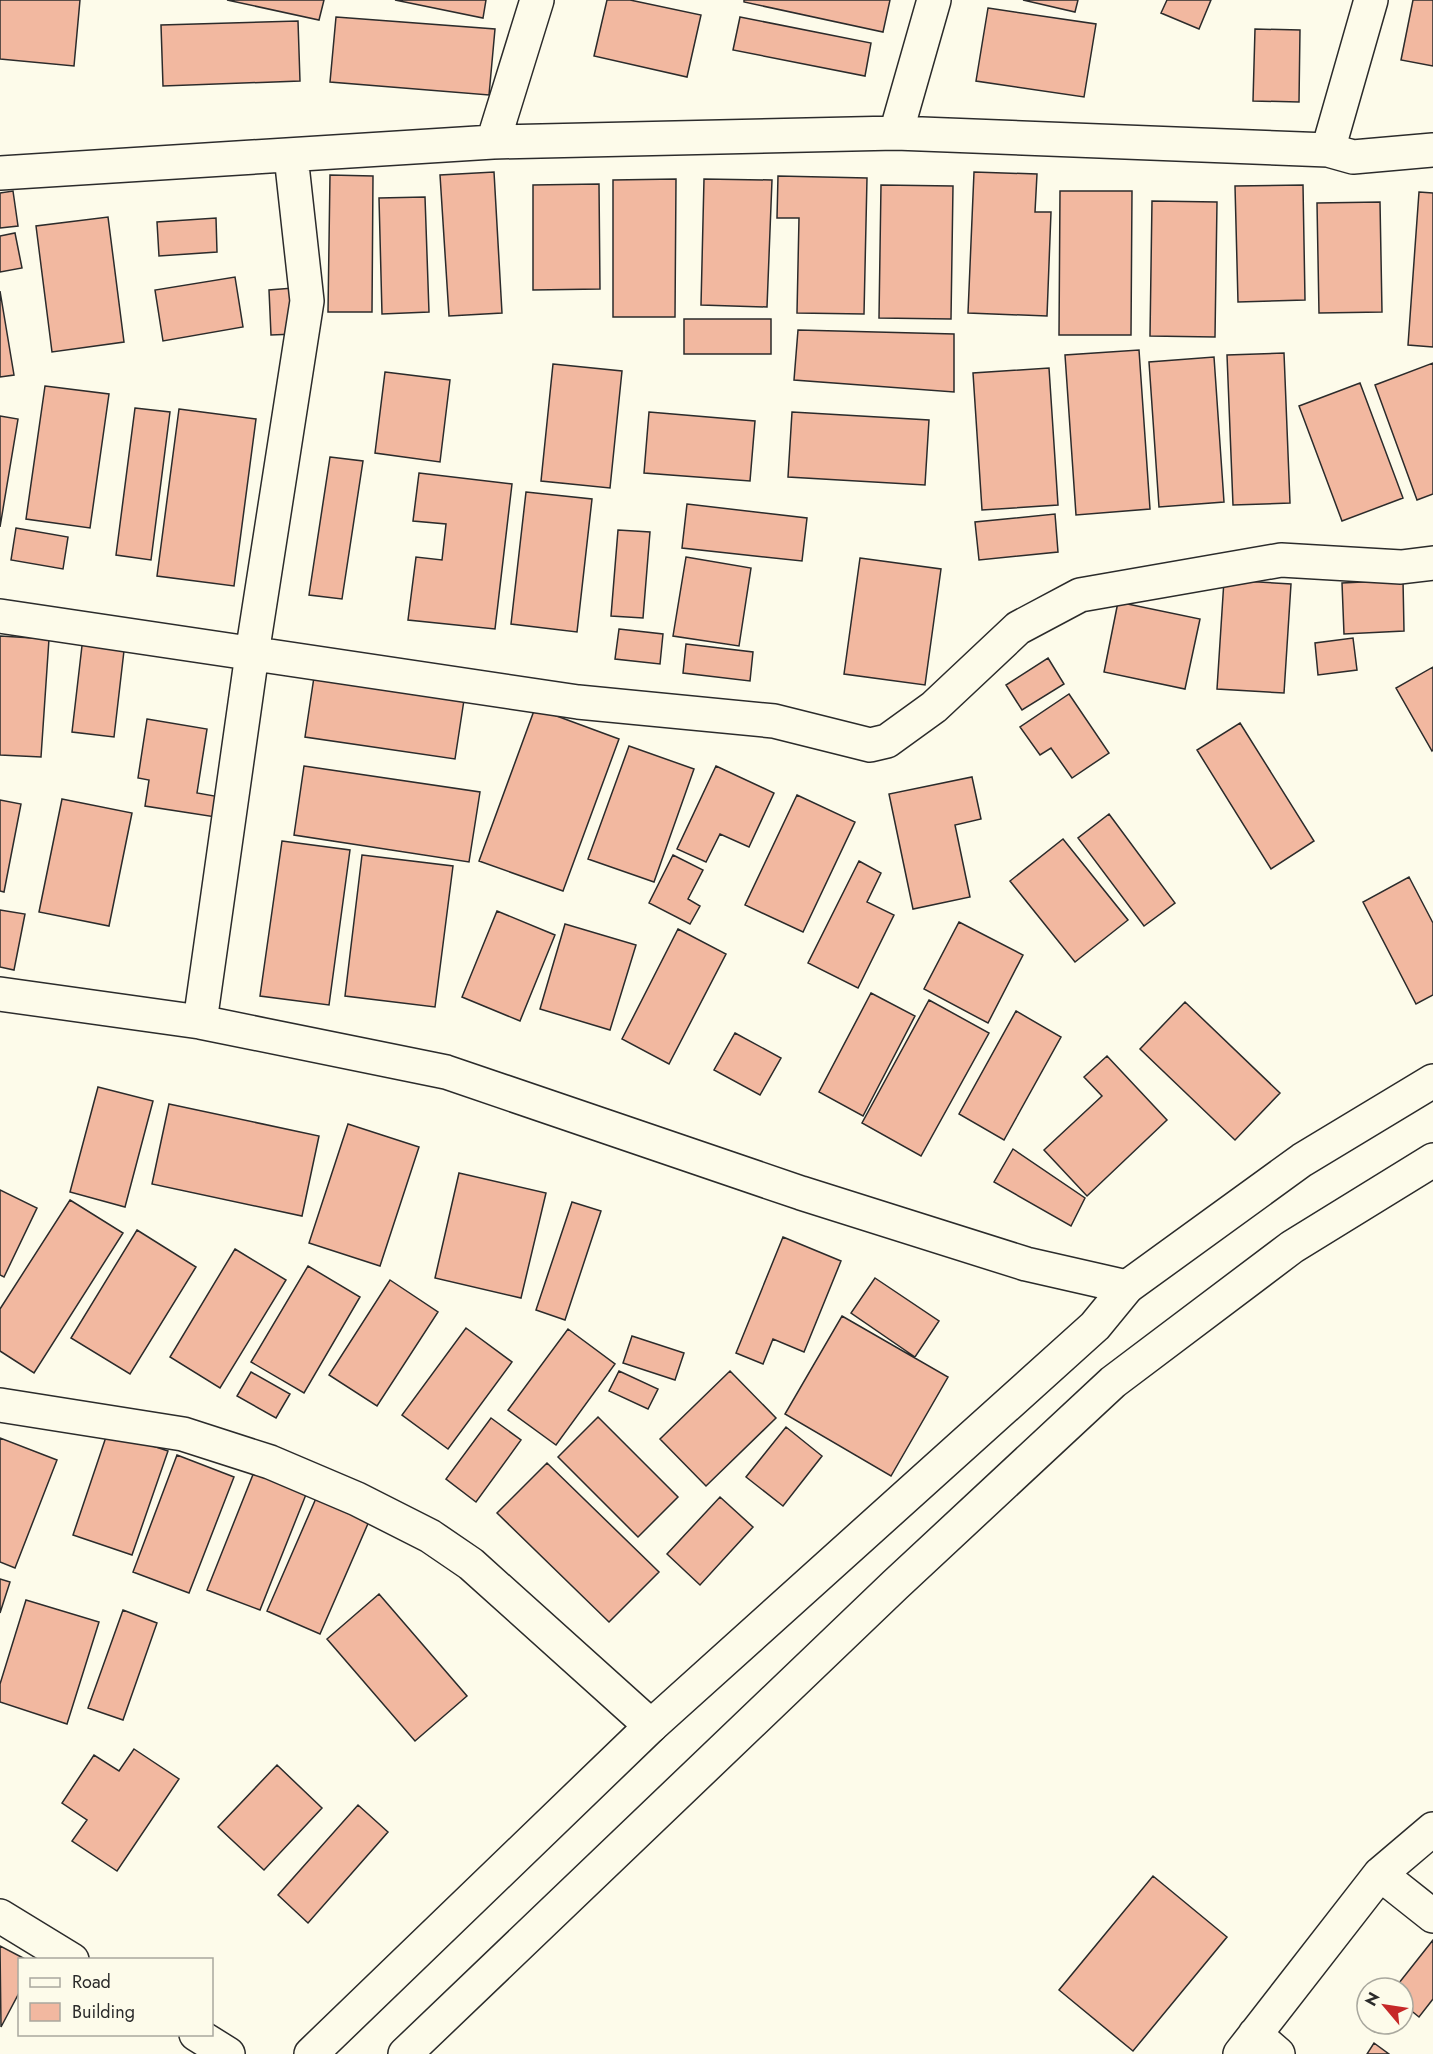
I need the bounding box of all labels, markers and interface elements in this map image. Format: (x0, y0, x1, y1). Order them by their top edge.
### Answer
legend (18, 1958, 213, 2036)
text: Road (72, 1969, 111, 1995)
north arrow (1355, 1976, 1415, 2036)
text: N (1359, 1988, 1385, 2010)
text: Building (72, 1999, 135, 2025)

